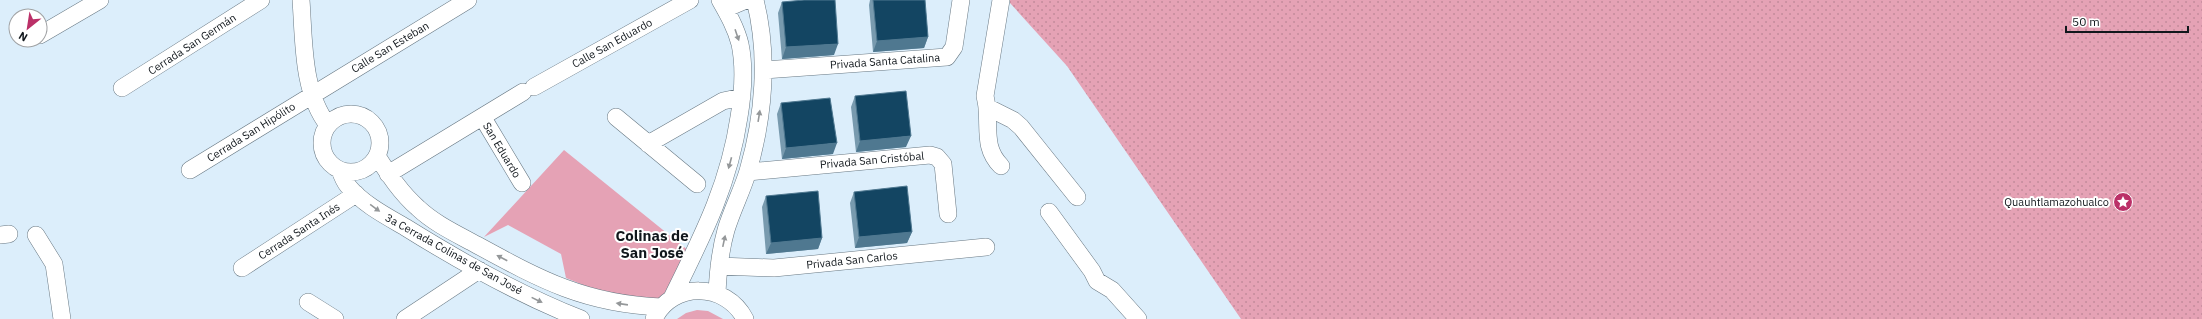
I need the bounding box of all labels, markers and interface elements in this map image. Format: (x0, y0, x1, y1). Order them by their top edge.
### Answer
north arrow (8, 8, 48, 48)
scale bar (2066, 8, 2188, 34)
street label: Cerrada San Germán (145, 10, 239, 78)
text: 50 m (2072, 14, 2100, 29)
street label: Calle San Eduardo (569, 15, 655, 71)
street label: Calle San Esteban (348, 18, 432, 76)
text: N (16, 29, 30, 45)
one-way arrow (734, 29, 740, 41)
street label: Privada Santa Catalina (829, 50, 941, 72)
street label: Cerrada San Hipólito (204, 99, 298, 165)
one-way arrow (756, 110, 762, 122)
street label: San Eduardo (480, 120, 524, 180)
street label: Privada San Cristóbal (819, 148, 925, 172)
one-way arrow (727, 157, 733, 169)
place icon: Quauhtlamazohualco (2112, 191, 2134, 213)
place label: Quauhtlamazohualco (2004, 195, 2109, 209)
street label: Cerrada Santa Inés (256, 199, 342, 263)
one-way arrow (370, 204, 381, 212)
street label: 3a Cerrada Colinas de San José (383, 210, 525, 298)
district label: Colinas de San José (615, 226, 689, 262)
one-way arrow (721, 235, 727, 247)
street label: Privada San Carlos (806, 248, 898, 272)
one-way arrow (496, 255, 507, 262)
one-way arrow (531, 297, 543, 303)
one-way arrow (616, 301, 628, 307)

